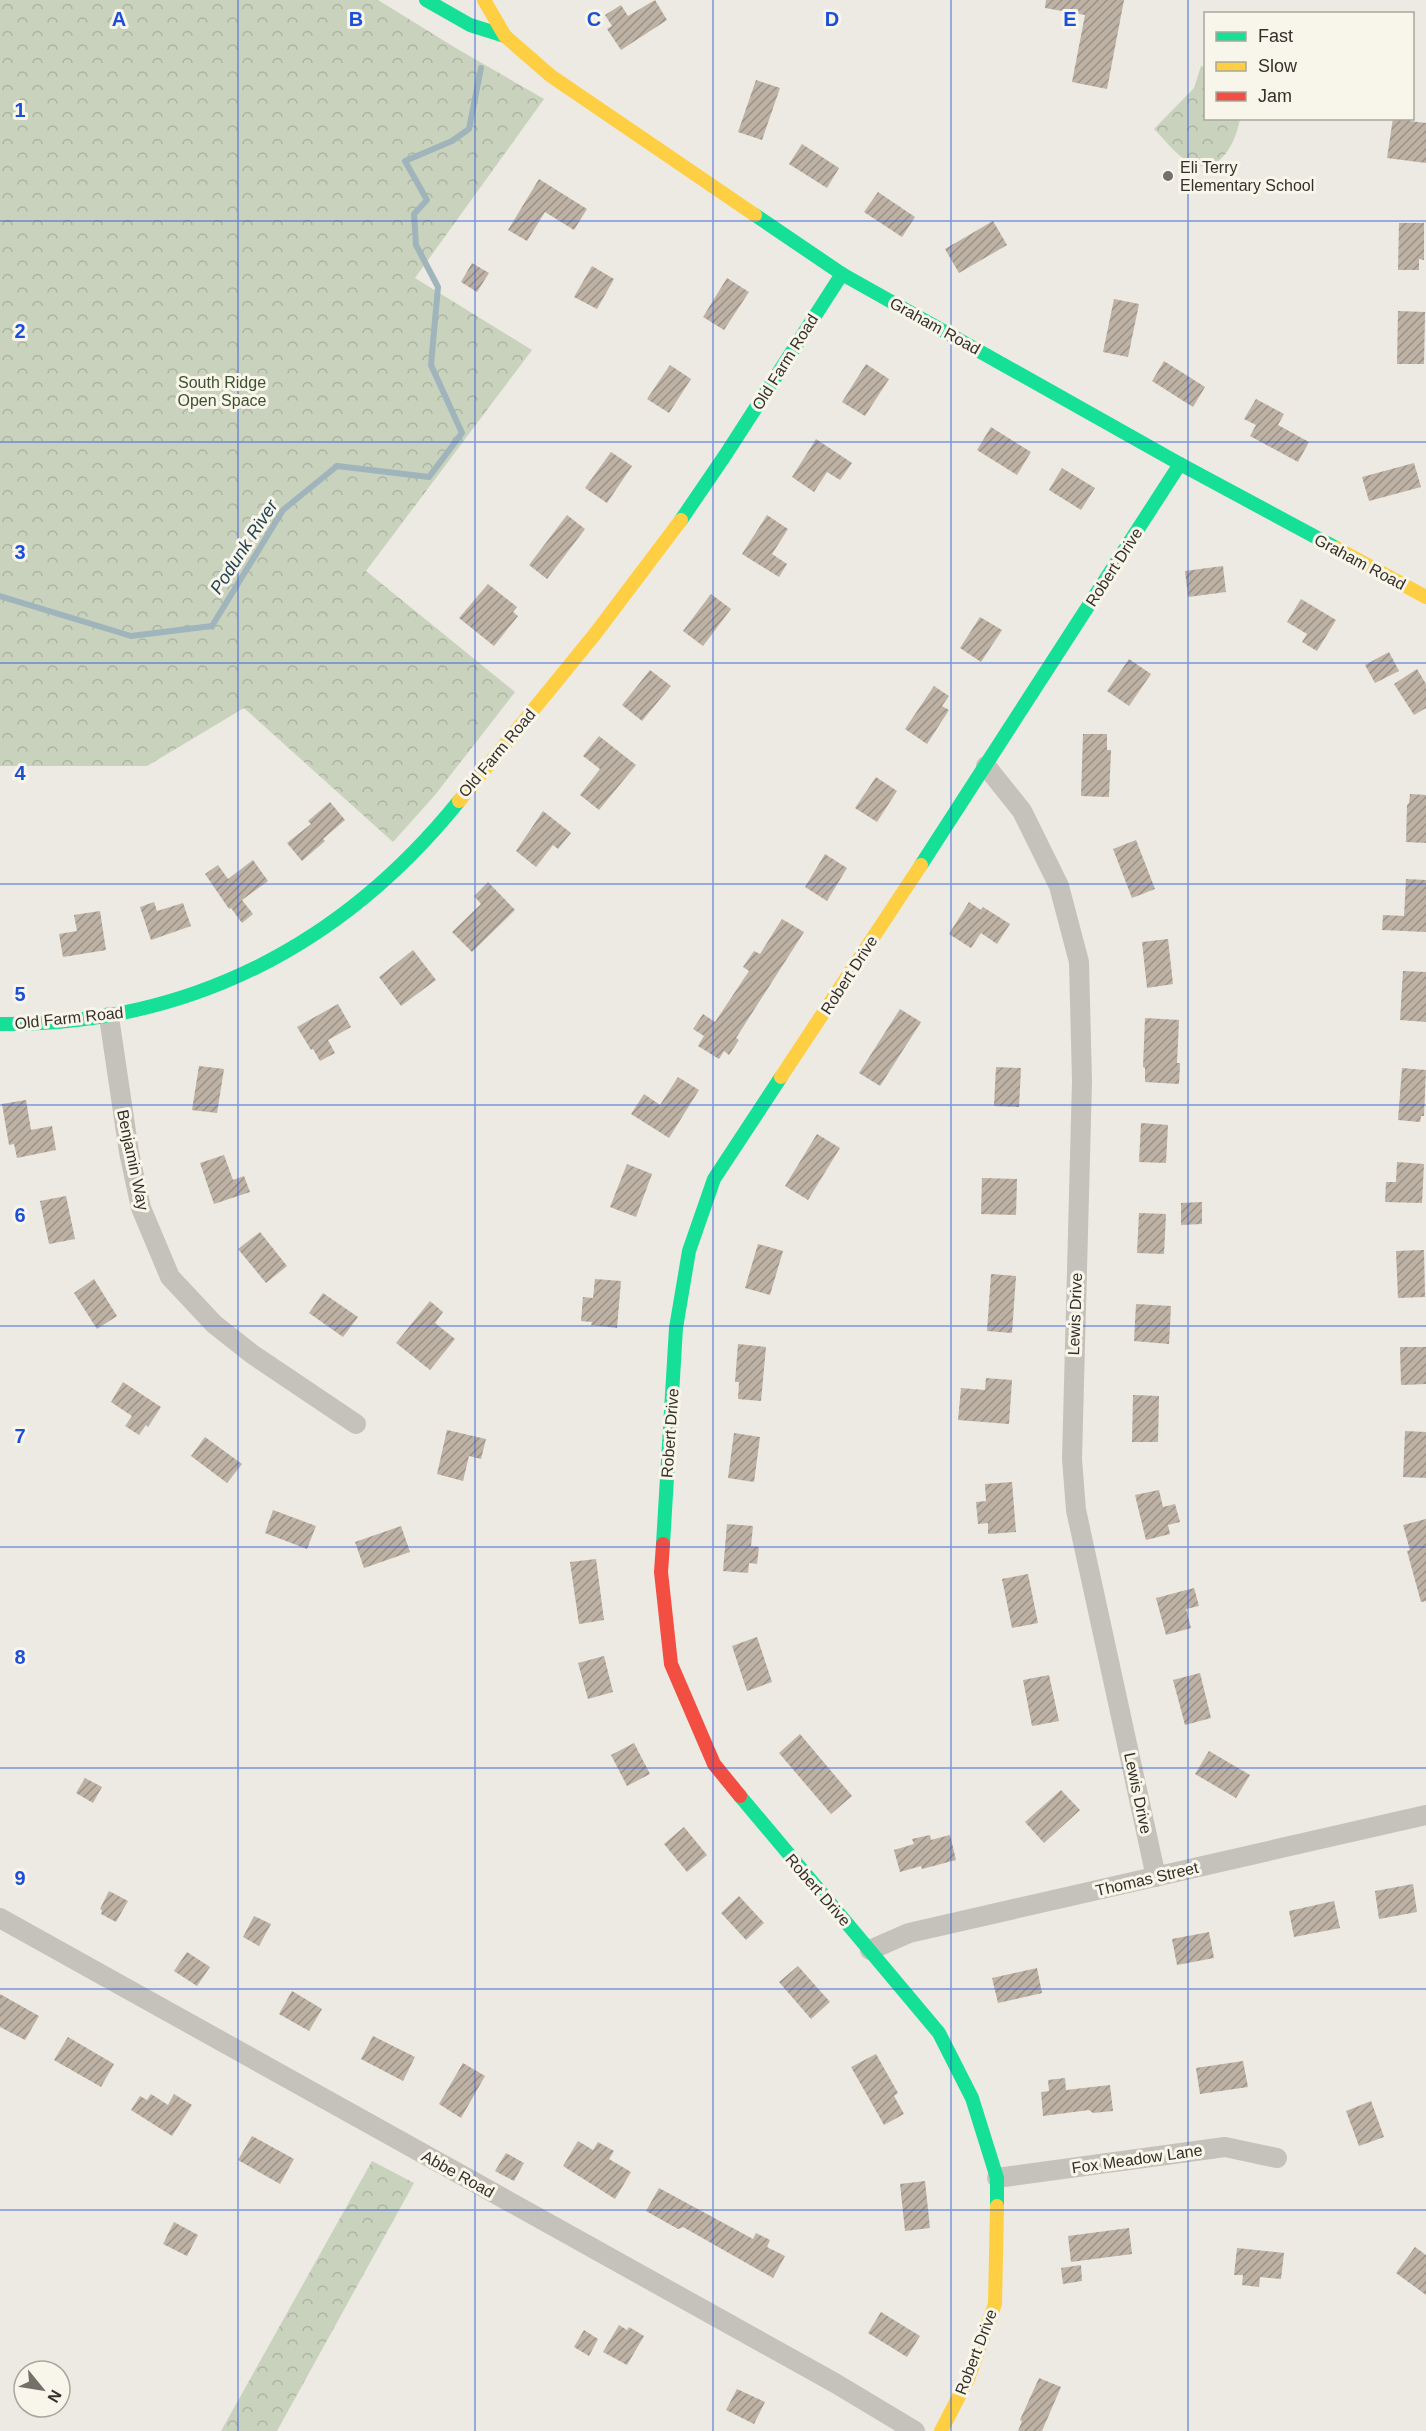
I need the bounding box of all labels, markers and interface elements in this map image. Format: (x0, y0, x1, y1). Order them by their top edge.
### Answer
text: A (112, 8, 126, 30)
text: B (349, 8, 363, 30)
text: C (587, 8, 601, 30)
text: D (825, 8, 839, 30)
text: E (1063, 8, 1077, 30)
legend (1204, 12, 1414, 120)
text: Fast (1258, 26, 1293, 46)
text: Slow (1258, 56, 1298, 76)
text: Jam (1258, 86, 1292, 106)
text: 1 (14, 99, 26, 121)
place label: Eli Terry Elementary School (1180, 159, 1314, 194)
marker: Eli Terry Elementary School (1161, 169, 1175, 183)
street label: Graham Road (887, 294, 983, 358)
street label: Old Farm Road (749, 311, 821, 413)
text: 2 (14, 320, 26, 342)
park label: South Ridge Open Space (178, 374, 267, 409)
water label: Podunk River (206, 495, 282, 598)
street label: Robert Drive (1082, 525, 1146, 609)
street label: Graham Road (1312, 531, 1408, 593)
text: 3 (14, 541, 26, 563)
street label: Old Farm Road (455, 706, 539, 800)
text: 4 (14, 762, 26, 784)
street label: Robert Drive (817, 933, 881, 1017)
text: 5 (14, 983, 26, 1005)
street label: Old Farm Road (14, 1004, 124, 1032)
street label: Benjamin Way (114, 1108, 152, 1212)
text: 6 (14, 1204, 26, 1226)
street label: Lewis Drive (1065, 1272, 1085, 1356)
street label: Robert Drive (658, 1388, 682, 1478)
text: 7 (14, 1425, 26, 1447)
text: 8 (14, 1646, 26, 1668)
street label: Lewis Drive (1121, 1751, 1155, 1835)
street label: Robert Drive (782, 1851, 854, 1930)
street label: Thomas Street (1094, 1859, 1201, 1899)
text: 9 (14, 1867, 26, 1889)
street label: Fox Meadow Lane (1071, 2141, 1203, 2177)
street label: Abbe Road (419, 2147, 497, 2201)
street label: Robert Drive (952, 2307, 1000, 2397)
north arrow (12, 2359, 72, 2419)
text: N (44, 2387, 65, 2406)

